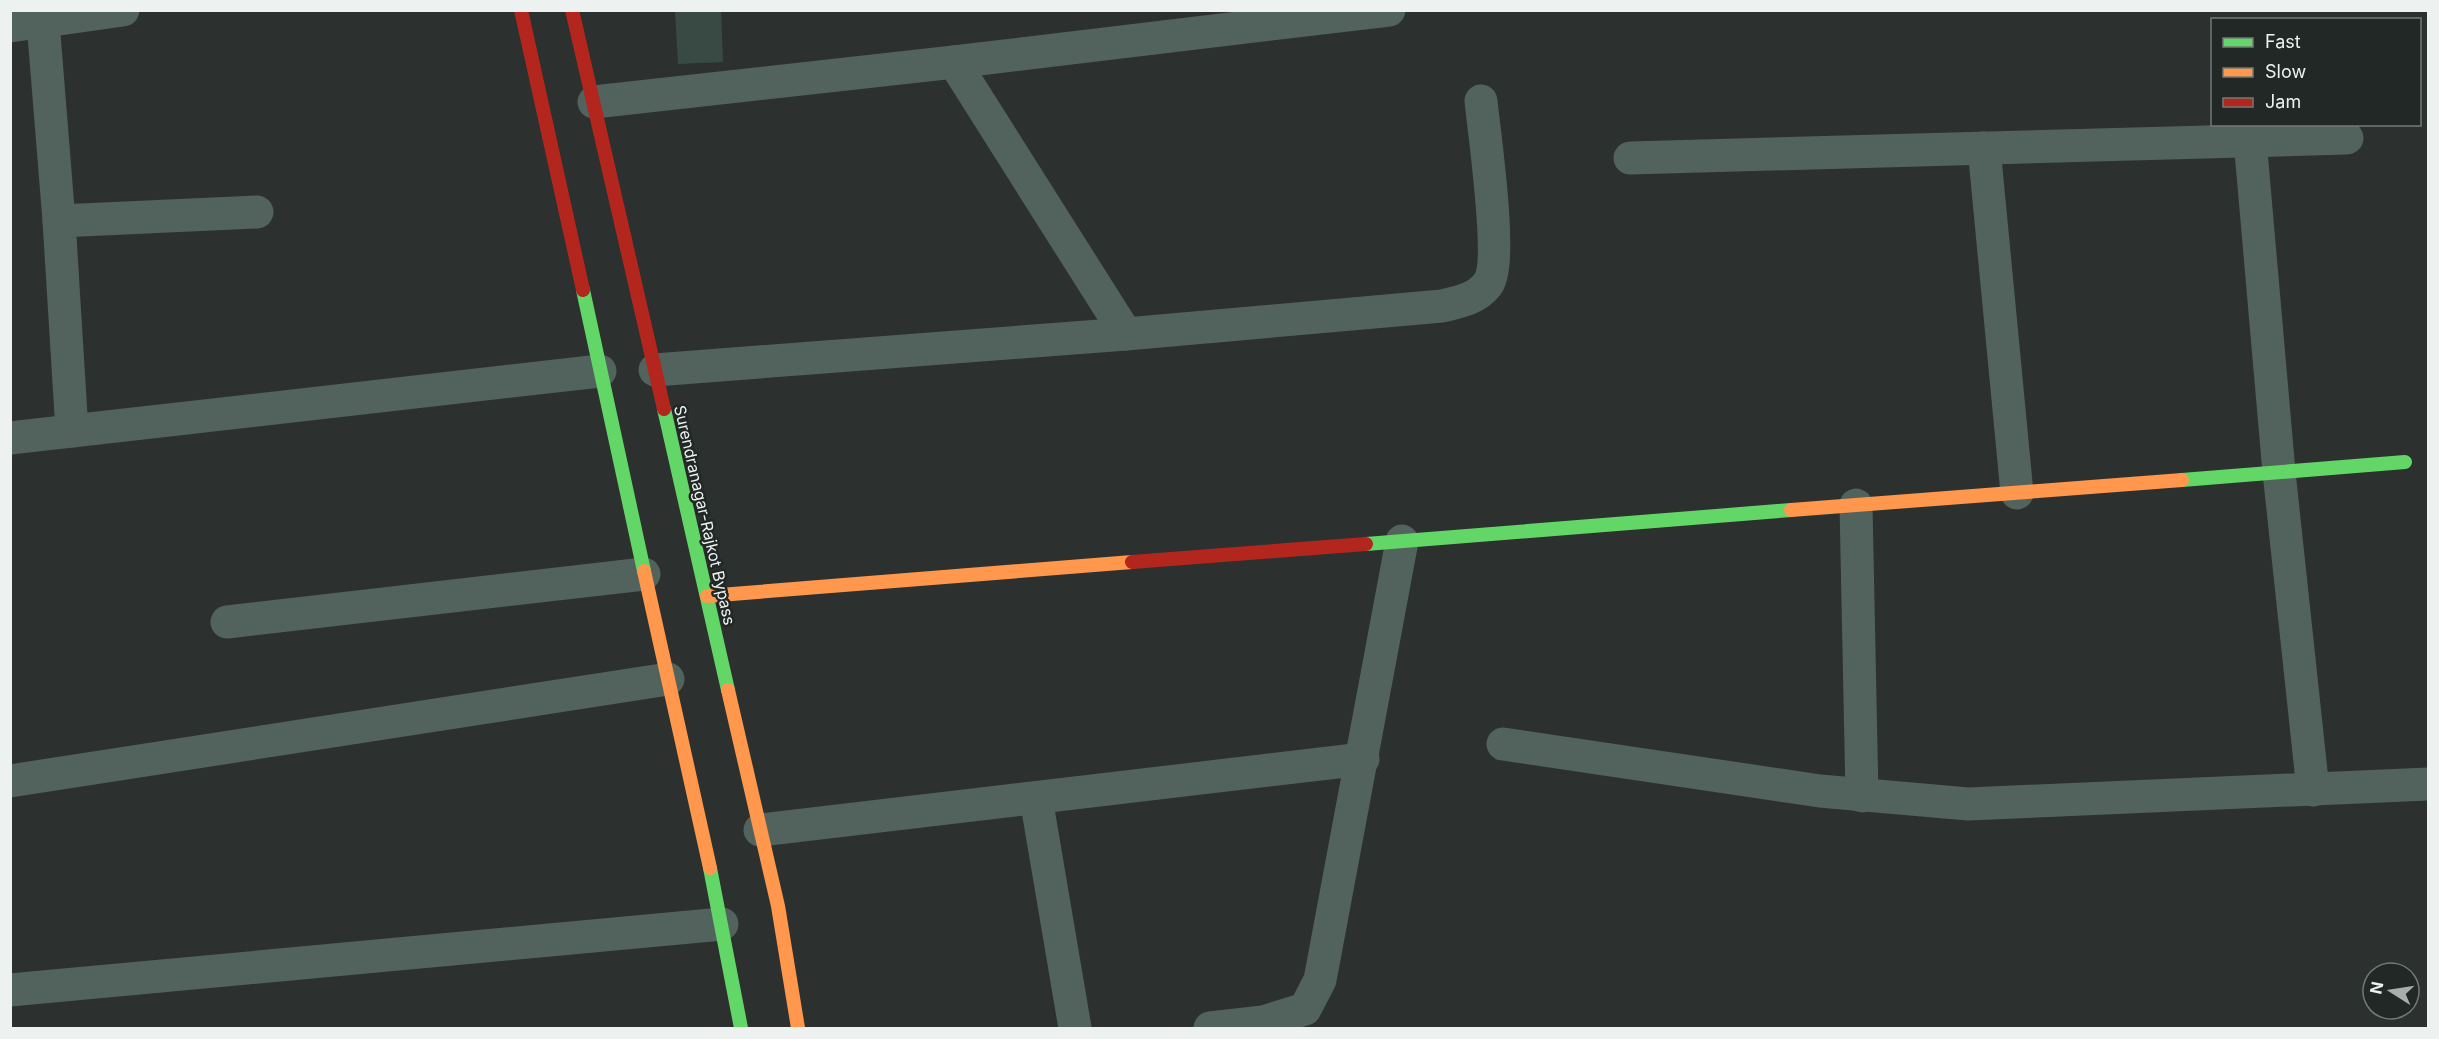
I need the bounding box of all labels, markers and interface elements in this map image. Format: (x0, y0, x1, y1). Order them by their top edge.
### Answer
legend (2211, 18, 2421, 126)
text: Fast (2265, 31, 2301, 52)
text: Slow (2265, 61, 2306, 82)
text: Jam (2265, 91, 2301, 112)
street label: Surendranagar-Rajkot Bypass (670, 403, 740, 627)
north arrow (2361, 961, 2421, 1021)
text: N (2365, 980, 2387, 996)

